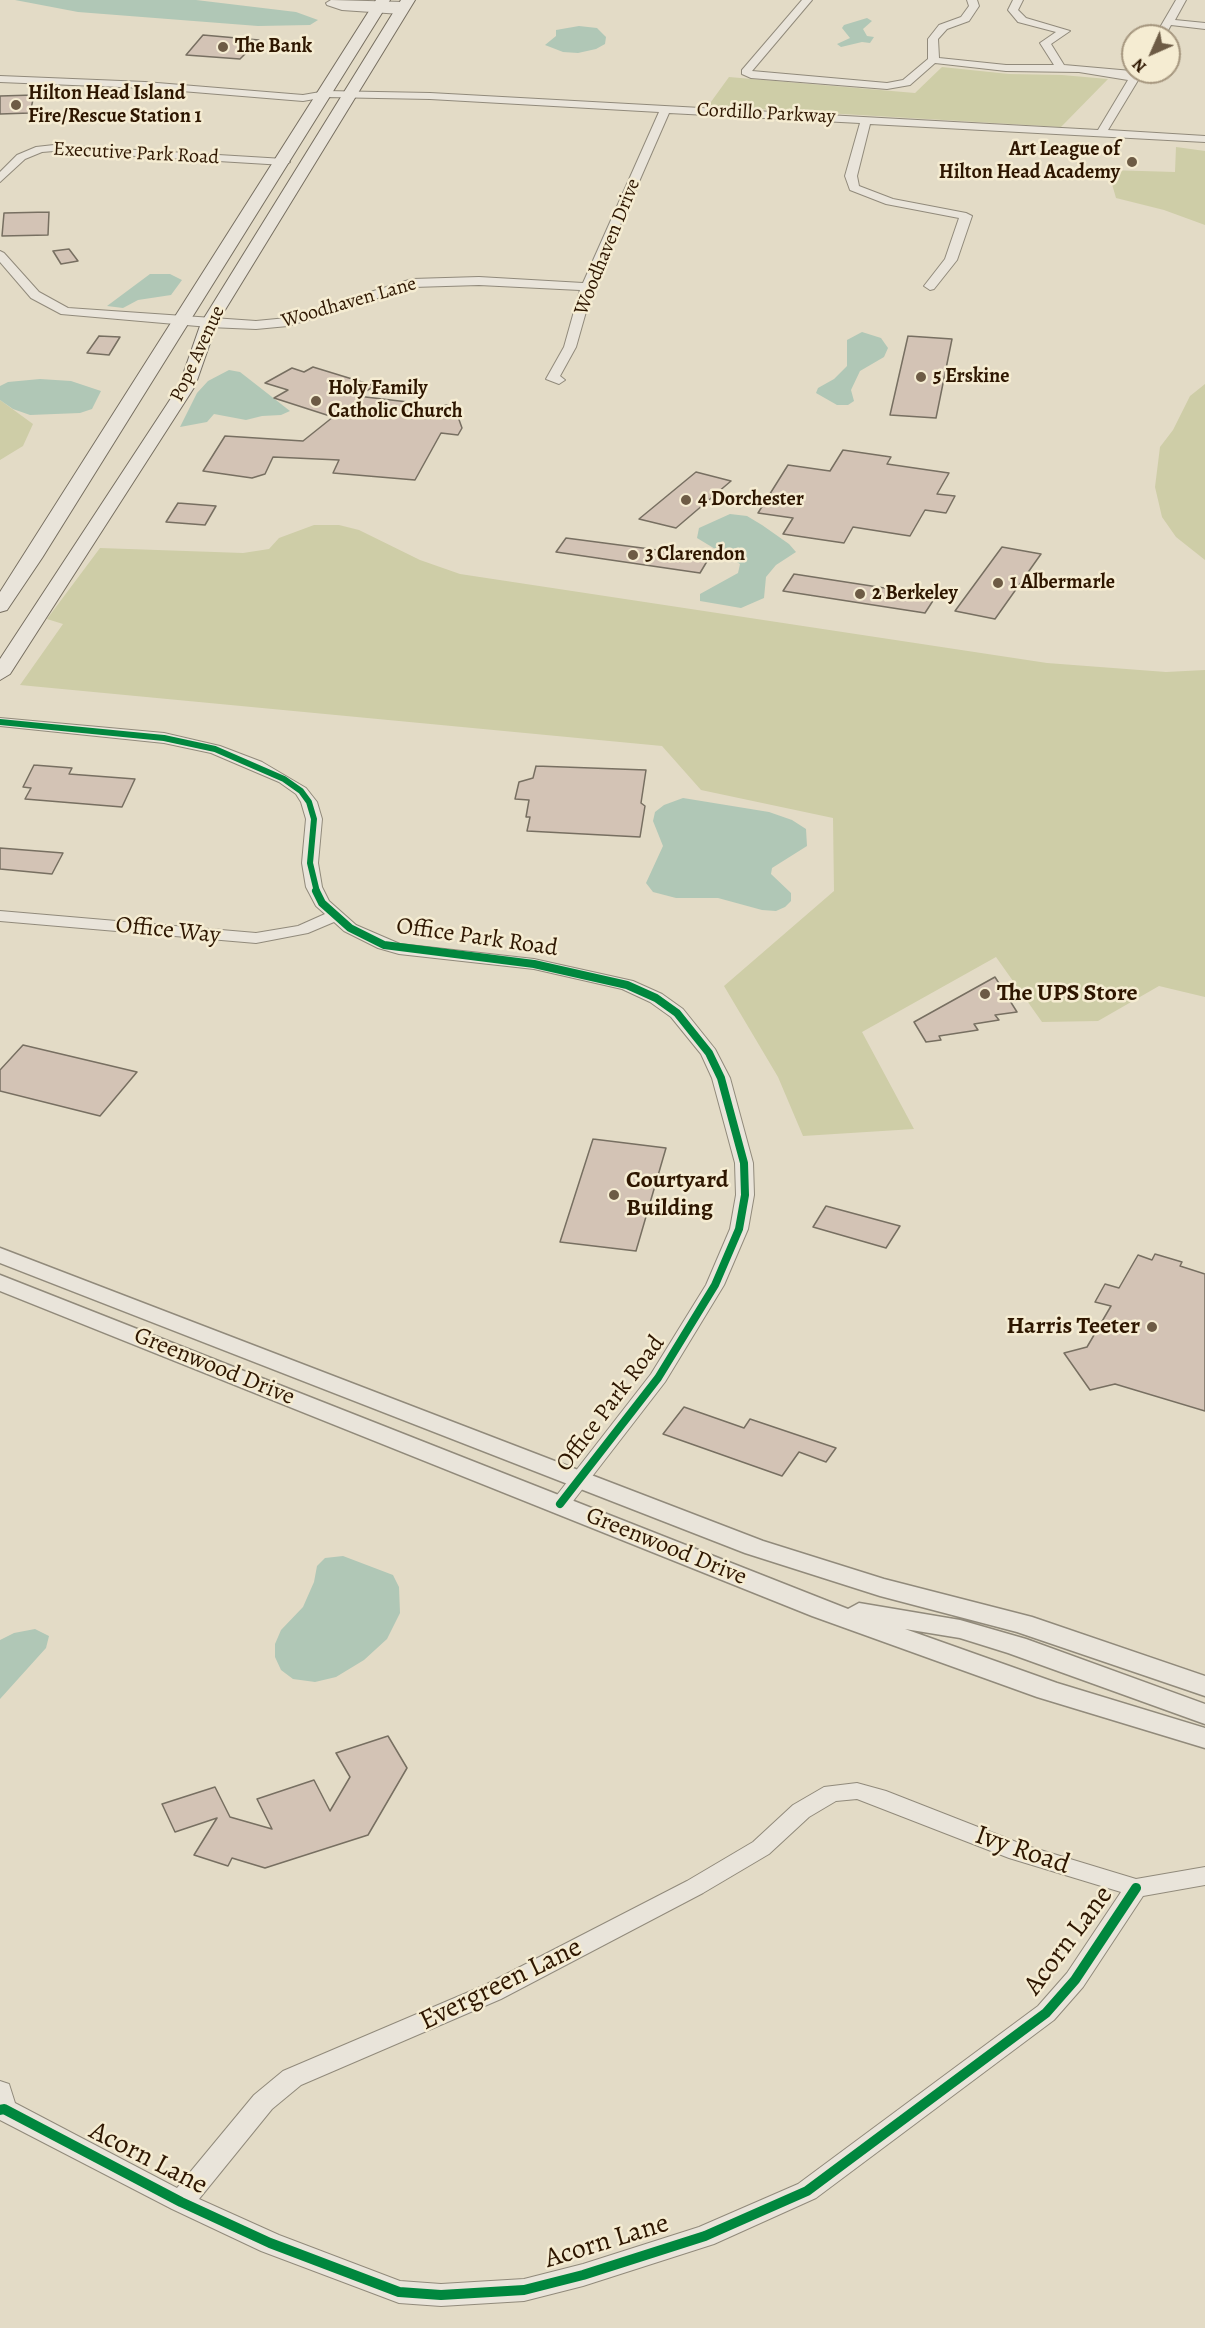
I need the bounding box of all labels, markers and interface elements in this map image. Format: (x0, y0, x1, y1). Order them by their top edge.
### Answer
north arrow (1121, 24, 1181, 84)
place label: The Bank (235, 35, 312, 59)
marker: The Bank (216, 40, 230, 54)
text: N (1128, 53, 1152, 77)
place label: Hilton Head Island Fire/Rescue Station 1 (28, 82, 202, 129)
marker: Hilton Head Island Fire/Rescue Station 1 (9, 98, 23, 112)
street label: Cordillo Parkway (696, 98, 836, 130)
street label: Executive Park Road (52, 138, 220, 170)
place label: Art League of Hilton Head Academy (939, 138, 1120, 185)
marker: Art League of Hilton Head Academy (1125, 155, 1139, 169)
street label: Woodhaven Drive (570, 175, 646, 319)
street label: Woodhaven Lane (279, 272, 419, 334)
street label: Pope Avenue (165, 302, 231, 406)
place label: 5 Erskine (933, 365, 1010, 389)
marker: 5 Erskine (914, 370, 928, 384)
place label: Holy Family Catholic Church (328, 377, 463, 424)
marker: Holy Family Catholic Church (309, 394, 323, 408)
place label: 4 Dorchester (698, 488, 804, 512)
marker: 4 Dorchester (679, 493, 693, 507)
place label: 3 Clarendon (645, 543, 745, 567)
marker: 3 Clarendon (626, 548, 640, 562)
place label: 1 Albermarle (1010, 571, 1115, 595)
marker: 1 Albermarle (991, 576, 1005, 590)
place label: 2 Berkeley (872, 582, 958, 606)
marker: 2 Berkeley (853, 587, 867, 601)
street label: Office Way (114, 911, 222, 951)
street label: Office Park Road (394, 912, 560, 964)
place label: The UPS Store (997, 980, 1138, 1008)
marker: The UPS Store (978, 987, 992, 1001)
place label: Courtyard Building (626, 1167, 729, 1223)
marker: Courtyard Building (607, 1188, 621, 1202)
place label: Harris Teeter (1007, 1313, 1140, 1341)
marker: Harris Teeter (1145, 1320, 1159, 1334)
street label: Greenwood Drive (129, 1322, 299, 1412)
street label: Office Park Road (550, 1330, 672, 1478)
street label: Greenwood Drive (581, 1502, 751, 1592)
street label: Ivy Road (970, 1819, 1074, 1883)
street label: Acorn Lane (1017, 1880, 1121, 2002)
street label: Evergreen Lane (414, 1931, 588, 2039)
street label: Acorn Lane (83, 2115, 213, 2203)
street label: Acorn Lane (541, 2207, 673, 2277)

